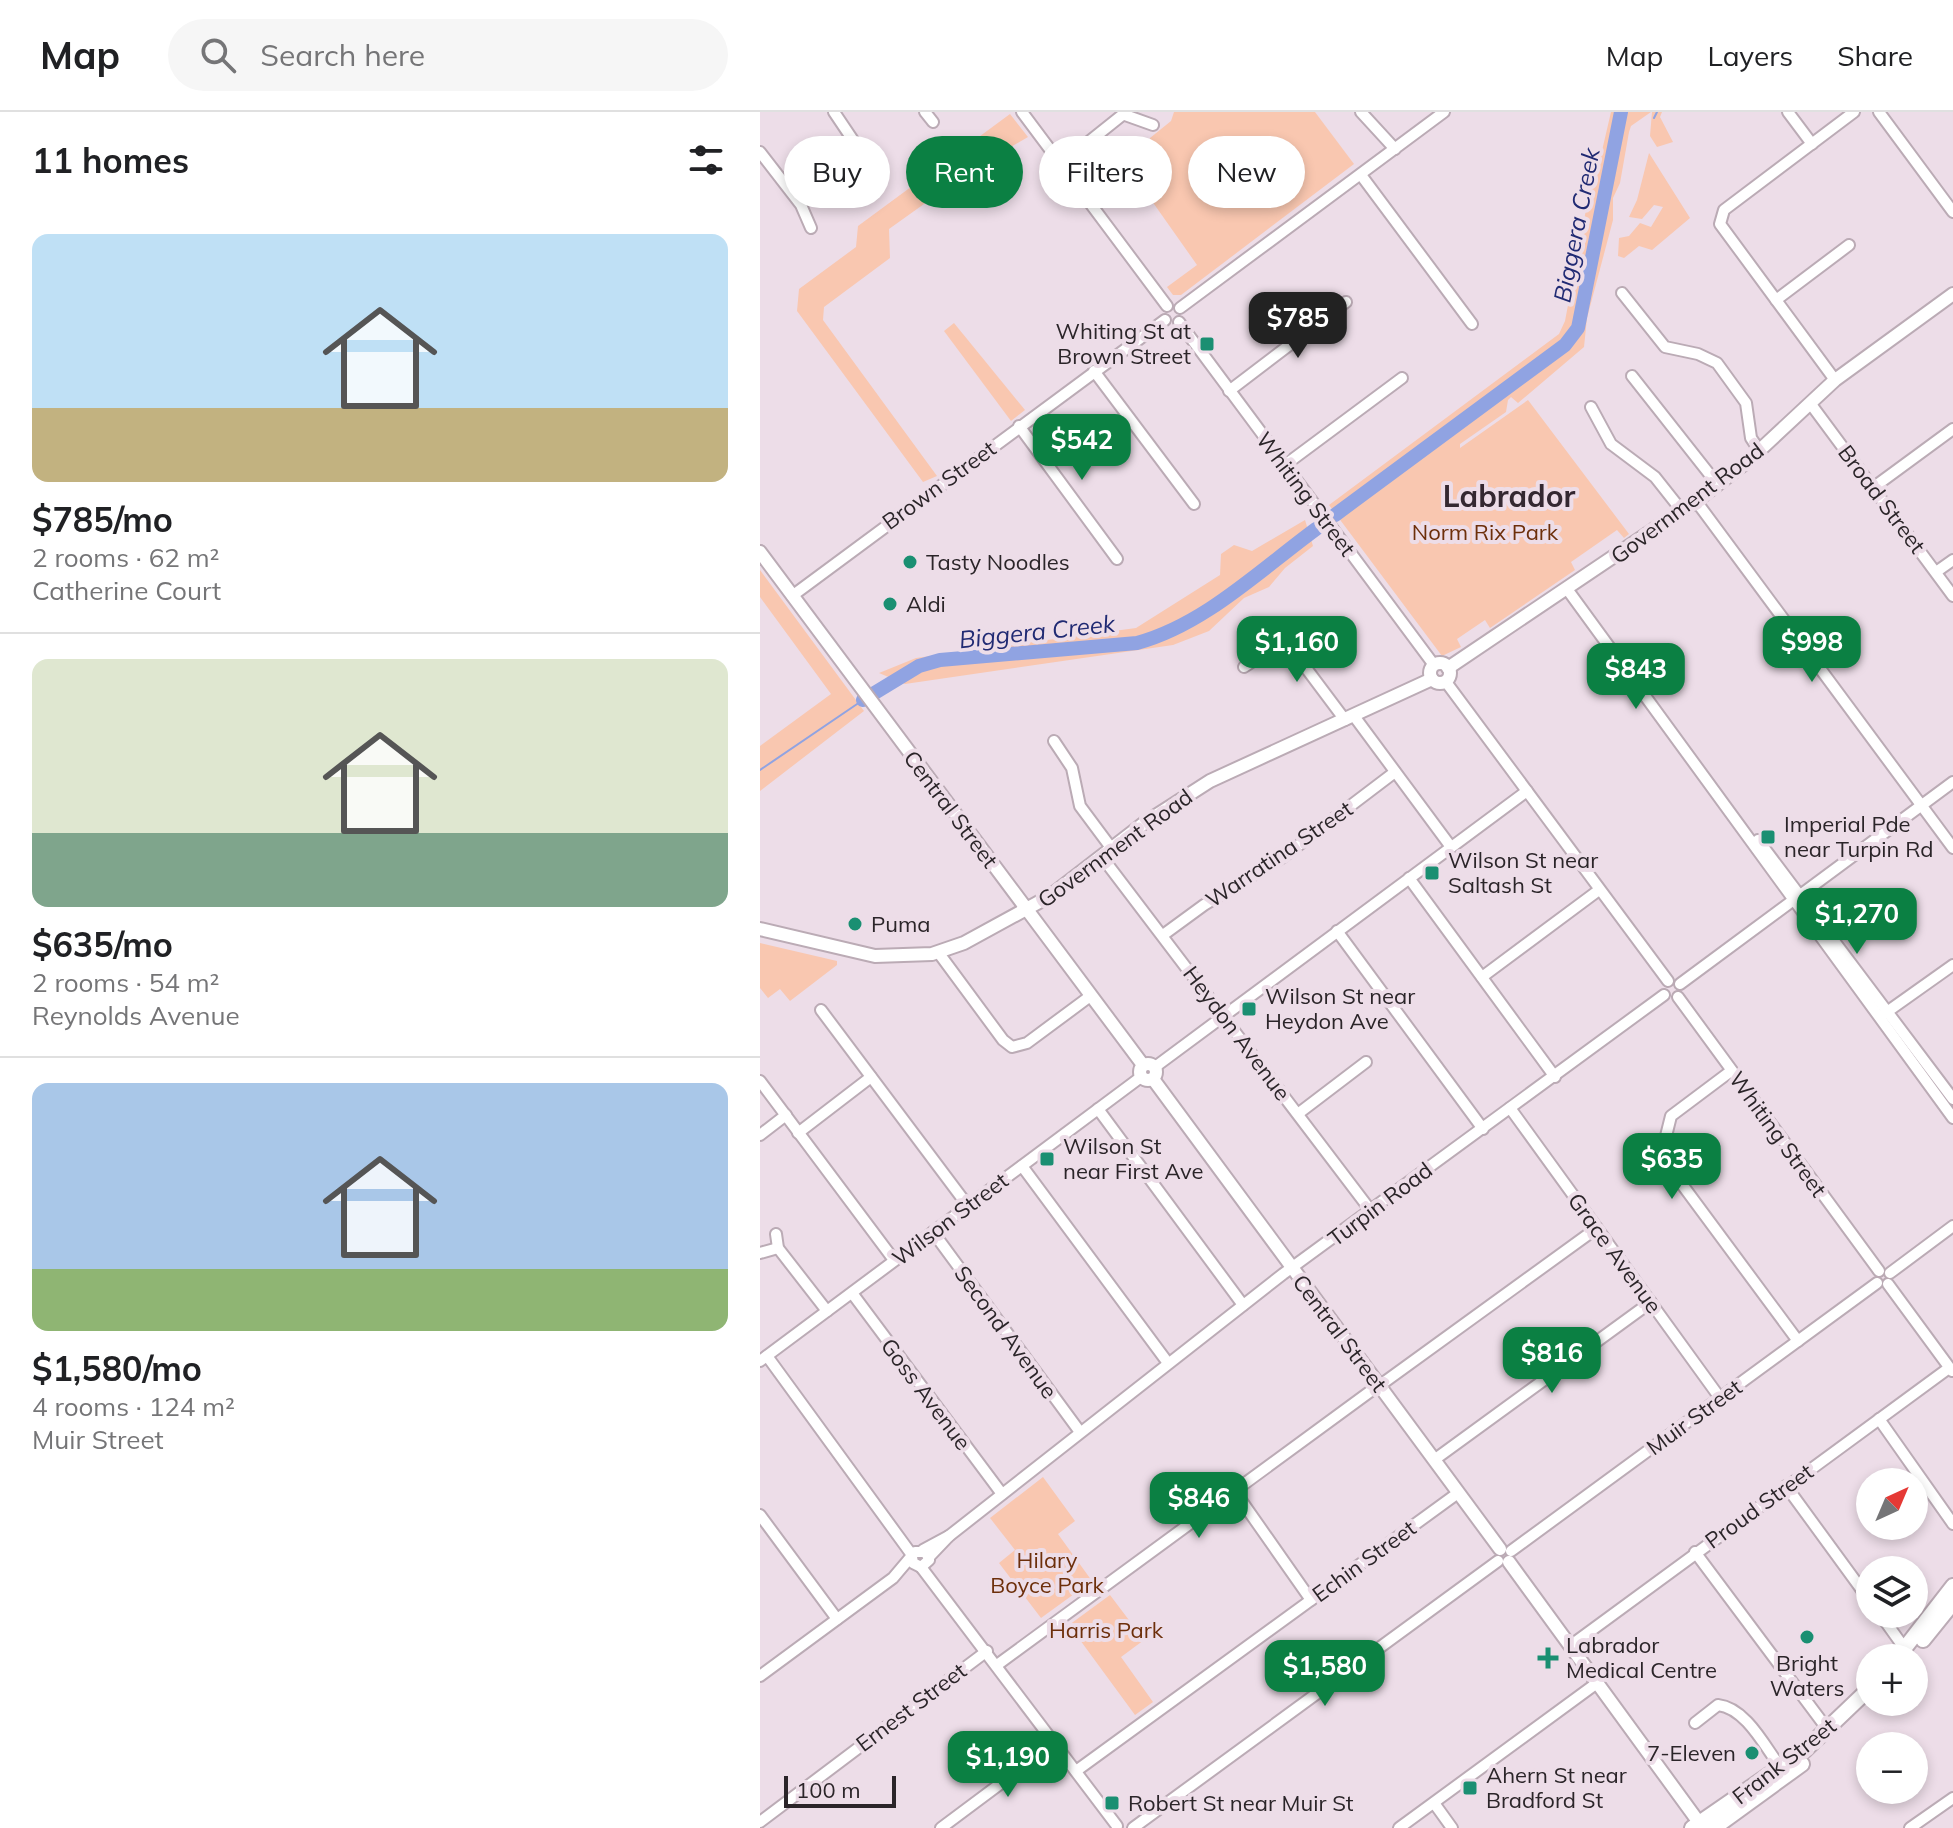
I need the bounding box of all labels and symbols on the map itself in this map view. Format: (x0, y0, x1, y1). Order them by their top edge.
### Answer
water label: Biggera Creek (1546, 145, 1606, 305)
pin: $785 (1251, 292, 1345, 360)
place label: Whiting St at Brown Street (1056, 317, 1191, 370)
marker: Whiting St at Brown Street (1198, 335, 1216, 353)
pin: $542 (1035, 414, 1129, 482)
street label: Whiting Street (1250, 426, 1362, 562)
street label: Brown Street (877, 434, 1002, 536)
street label: Government Road (1605, 436, 1769, 570)
street label: Broad Street (1832, 439, 1932, 559)
district label: Labrador (1443, 477, 1575, 515)
park label: Norm Rix Park (1412, 518, 1559, 546)
place label: Tasty Noodles (926, 548, 1070, 576)
marker: Tasty Noodles (901, 553, 919, 571)
place label: Aldi (906, 590, 946, 618)
marker: Aldi (881, 595, 899, 613)
water label: Biggera Creek (957, 608, 1117, 654)
pin: $1,160 (1232, 616, 1362, 684)
pin: $998 (1765, 616, 1859, 684)
pin: $843 (1589, 643, 1683, 711)
street label: Central Street (898, 745, 1004, 873)
street label: Government Road (1032, 782, 1198, 914)
street label: Warratina Street (1200, 794, 1358, 913)
place label: Imperial Pde near Turpin Rd (1784, 810, 1933, 863)
marker: Imperial Pde near Turpin Rd (1759, 828, 1777, 846)
place label: Wilson St near Saltash St (1448, 846, 1598, 899)
marker: Wilson St near Saltash St (1423, 864, 1441, 882)
pin: $1,270 (1792, 888, 1922, 956)
place label: Puma (871, 910, 930, 938)
marker: Puma (846, 915, 864, 933)
street label: Heydon Avenue (1177, 960, 1297, 1106)
place label: Wilson St near Heydon Ave (1265, 982, 1415, 1035)
marker: Wilson St near Heydon Ave (1240, 1000, 1258, 1018)
street label: Whiting Street (1723, 1066, 1833, 1202)
place label: Wilson St near First Ave (1063, 1132, 1204, 1185)
pin: $635 (1625, 1133, 1719, 1201)
marker: Wilson St near First Ave (1038, 1150, 1056, 1168)
street label: Turpin Road (1322, 1156, 1438, 1252)
street label: Wilson Street (887, 1166, 1014, 1272)
street label: Grace Avenue (1562, 1187, 1668, 1319)
street label: Second Avenue (948, 1260, 1064, 1404)
street label: Central Street (1287, 1269, 1393, 1397)
pin: $816 (1505, 1327, 1599, 1395)
street label: Goss Avenue (875, 1333, 977, 1455)
street label: Muir Street (1641, 1373, 1748, 1461)
street label: Proud Street (1699, 1457, 1819, 1555)
north arrow (1856, 1468, 1928, 1540)
pin: $846 (1152, 1472, 1246, 1540)
street label: Echin Street (1307, 1514, 1422, 1608)
park label: Hilary Boyce Park (990, 1546, 1104, 1599)
park label: Harris Park (1049, 1616, 1164, 1644)
marker: Bright Waters (1798, 1628, 1816, 1646)
place label: Labrador Medical Centre (1566, 1631, 1717, 1684)
pin: $1,580 (1260, 1640, 1390, 1708)
marker: Labrador Medical Centre (1537, 1647, 1559, 1669)
place label: Bright Waters (1770, 1649, 1844, 1702)
street label: Ernest Street (850, 1656, 972, 1758)
street label: Frank Street (1727, 1712, 1842, 1810)
pin: $1,190 (943, 1731, 1073, 1799)
place label: 7-Eleven (1647, 1739, 1736, 1767)
marker: 7-Eleven (1743, 1744, 1761, 1762)
place label: Ahern St near Bradford St (1486, 1761, 1627, 1814)
scale bar (784, 1772, 896, 1808)
marker: Ahern St near Bradford St (1461, 1779, 1479, 1797)
place label: Robert St near Muir St (1128, 1789, 1354, 1817)
marker: Robert St near Muir St (1103, 1794, 1121, 1812)

